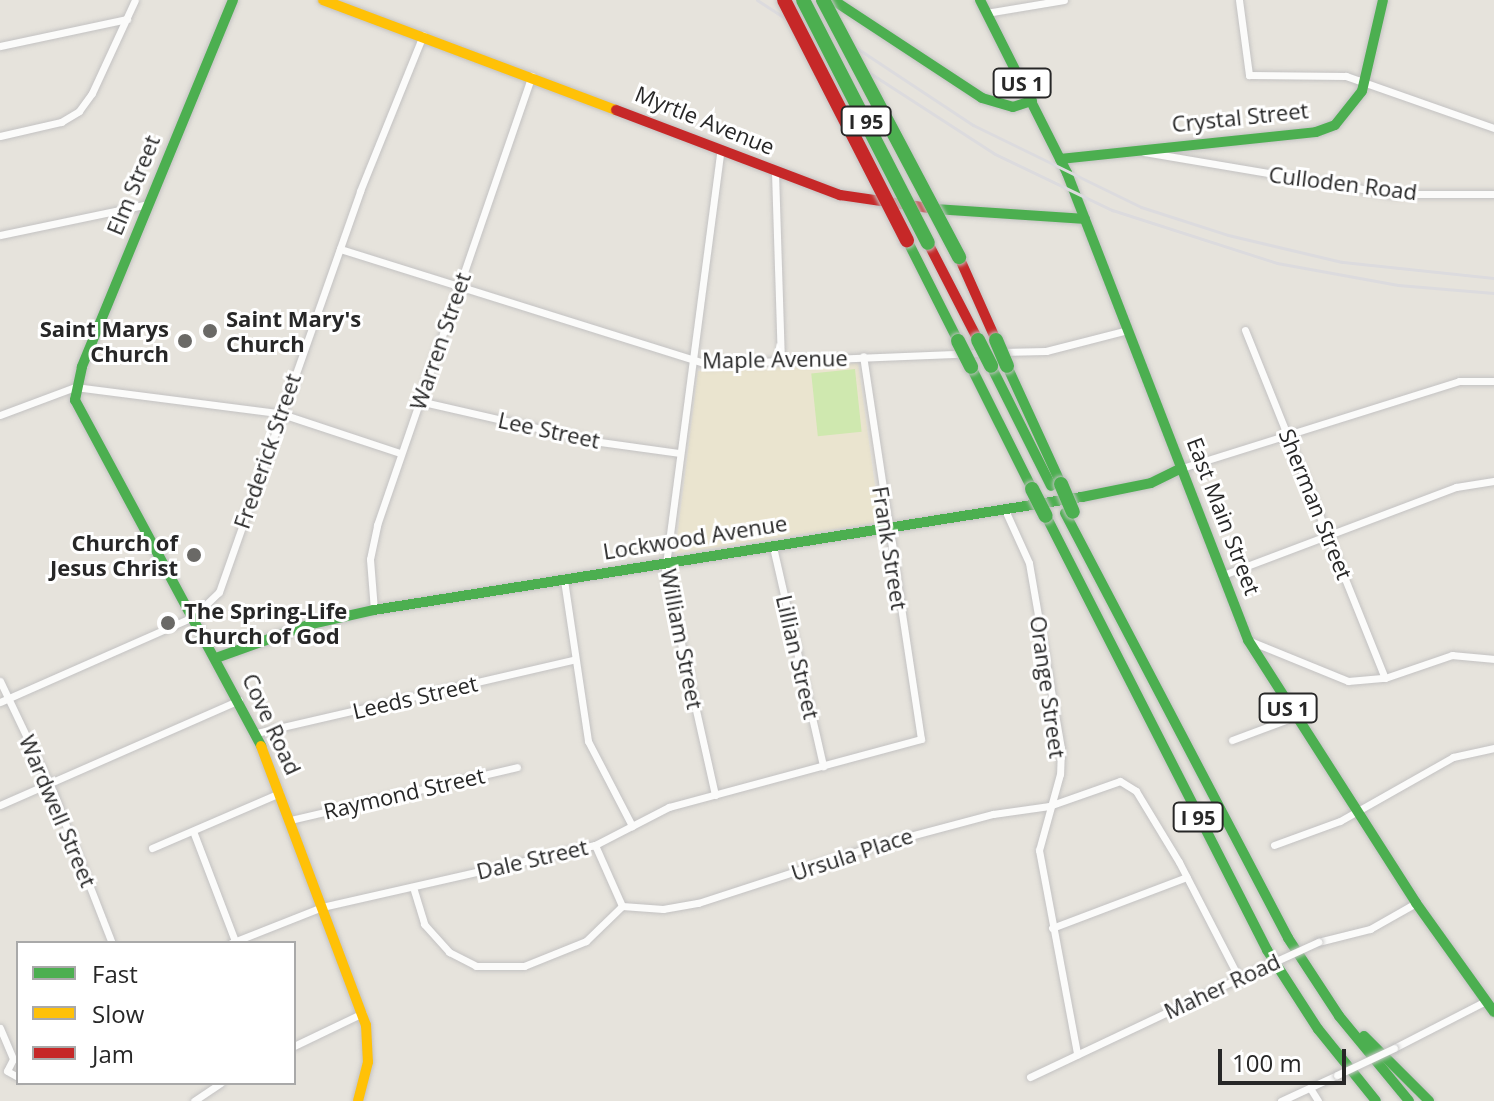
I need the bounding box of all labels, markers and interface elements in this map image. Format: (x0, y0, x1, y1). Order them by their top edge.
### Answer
road number: US 1 (992, 67, 1052, 99)
street label: Myrtle Avenue (632, 80, 778, 160)
street label: Crystal Street (1170, 97, 1310, 137)
road number: I 95 (840, 105, 892, 137)
street label: Elm Street (101, 131, 165, 239)
street label: Culloden Road (1267, 161, 1419, 205)
street label: Warren Street (404, 269, 476, 413)
place label: Saint Mary's Church (226, 305, 361, 356)
place label: Saint Marys Church (40, 315, 169, 366)
marker: Saint Mary's Church (201, 322, 219, 340)
marker: Saint Marys Church (176, 332, 194, 350)
street label: Maple Avenue (702, 345, 848, 373)
street label: Frederick Street (228, 370, 306, 532)
street label: Lee Street (496, 406, 602, 454)
street label: Sherman Street (1274, 425, 1358, 583)
street label: East Main Street (1182, 433, 1266, 599)
street label: Frank Street (867, 484, 913, 612)
street label: Lockwood Avenue (601, 509, 789, 565)
place label: Church of Jesus Christ (50, 529, 178, 580)
marker: Church of Jesus Christ (185, 546, 203, 564)
street label: William Street (655, 567, 709, 711)
street label: Lillian Street (771, 592, 825, 722)
place label: The Spring-Life Church of God (184, 597, 347, 648)
marker: The Spring-Life Church of God (159, 614, 177, 632)
street label: Orange Street (1025, 614, 1071, 760)
street label: Cove Road (237, 669, 307, 779)
street label: Leeds Street (350, 670, 480, 724)
road number: US 1 (1258, 692, 1318, 724)
street label: Wardwell Street (14, 731, 102, 891)
street label: Raymond Street (321, 762, 487, 824)
road number: I 95 (1172, 801, 1224, 833)
street label: Ursula Place (788, 822, 916, 886)
street label: Dale Street (474, 833, 590, 885)
legend (16, 941, 296, 1085)
street label: Maher Road (1160, 948, 1284, 1024)
text: Fast (92, 957, 138, 990)
text: Slow (92, 997, 144, 1030)
scale bar (1222, 1033, 1350, 1083)
text: Jam (92, 1037, 134, 1070)
text: 100 m (1232, 1046, 1302, 1079)

